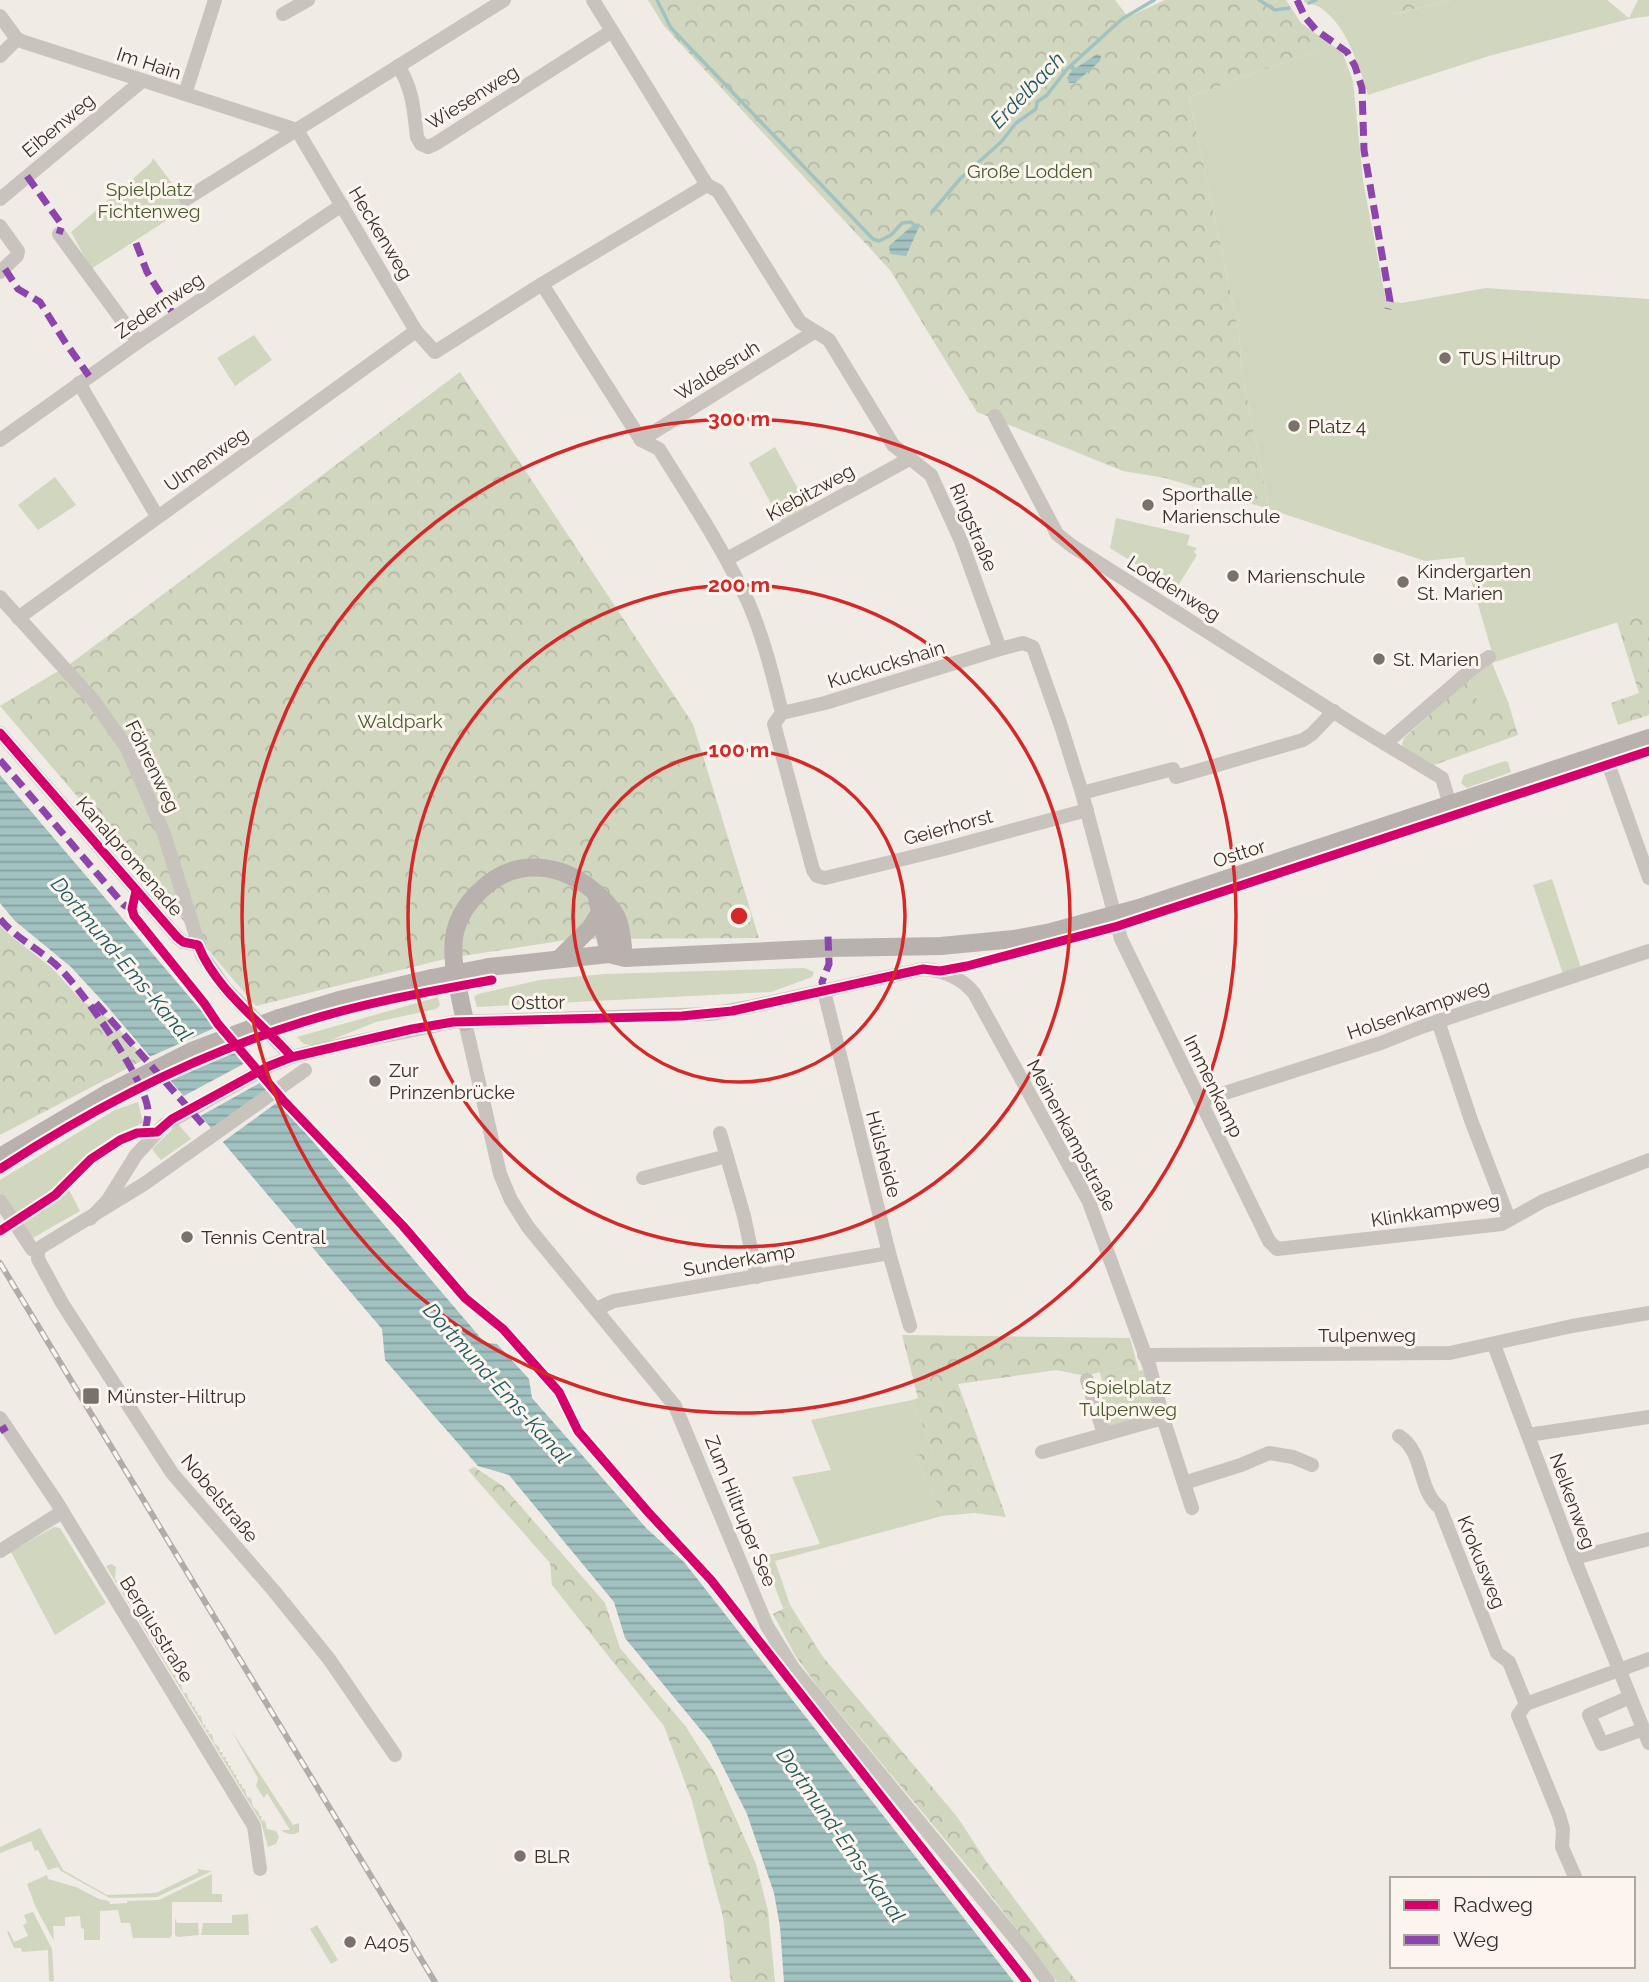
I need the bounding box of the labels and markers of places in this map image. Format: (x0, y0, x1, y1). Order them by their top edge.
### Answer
place label: TUS Hiltrup (1459, 347, 1561, 369)
marker: TUS Hiltrup (1437, 350, 1453, 366)
place label: Platz 4 (1308, 415, 1366, 437)
marker: Platz 4 (1286, 418, 1302, 434)
place label: Sporthalle Marienschule (1162, 483, 1280, 527)
marker: Sporthalle Marienschule (1140, 497, 1156, 513)
place label: Kindergarten St. Marien (1417, 560, 1531, 604)
place label: Marienschule (1247, 565, 1365, 587)
marker: Marienschule (1225, 568, 1241, 584)
marker: Kindergarten St. Marien (1395, 574, 1411, 590)
place label: St. Marien (1393, 648, 1479, 670)
marker: St. Marien (1371, 651, 1387, 667)
centre of rings (727, 904, 751, 928)
place label: Zur Prinzenbrücke (389, 1059, 515, 1103)
marker: Zur Prinzenbrücke (367, 1073, 383, 1089)
place label: Tennis Central (201, 1226, 326, 1248)
marker: Tennis Central (179, 1229, 195, 1245)
place label: Münster-Hiltrup (107, 1385, 246, 1407)
marker: Münster-Hiltrup (81, 1386, 101, 1406)
place label: BLR (534, 1845, 570, 1867)
marker: BLR (512, 1848, 528, 1864)
place label: A405 (364, 1931, 409, 1953)
marker: A405 (342, 1934, 358, 1950)

